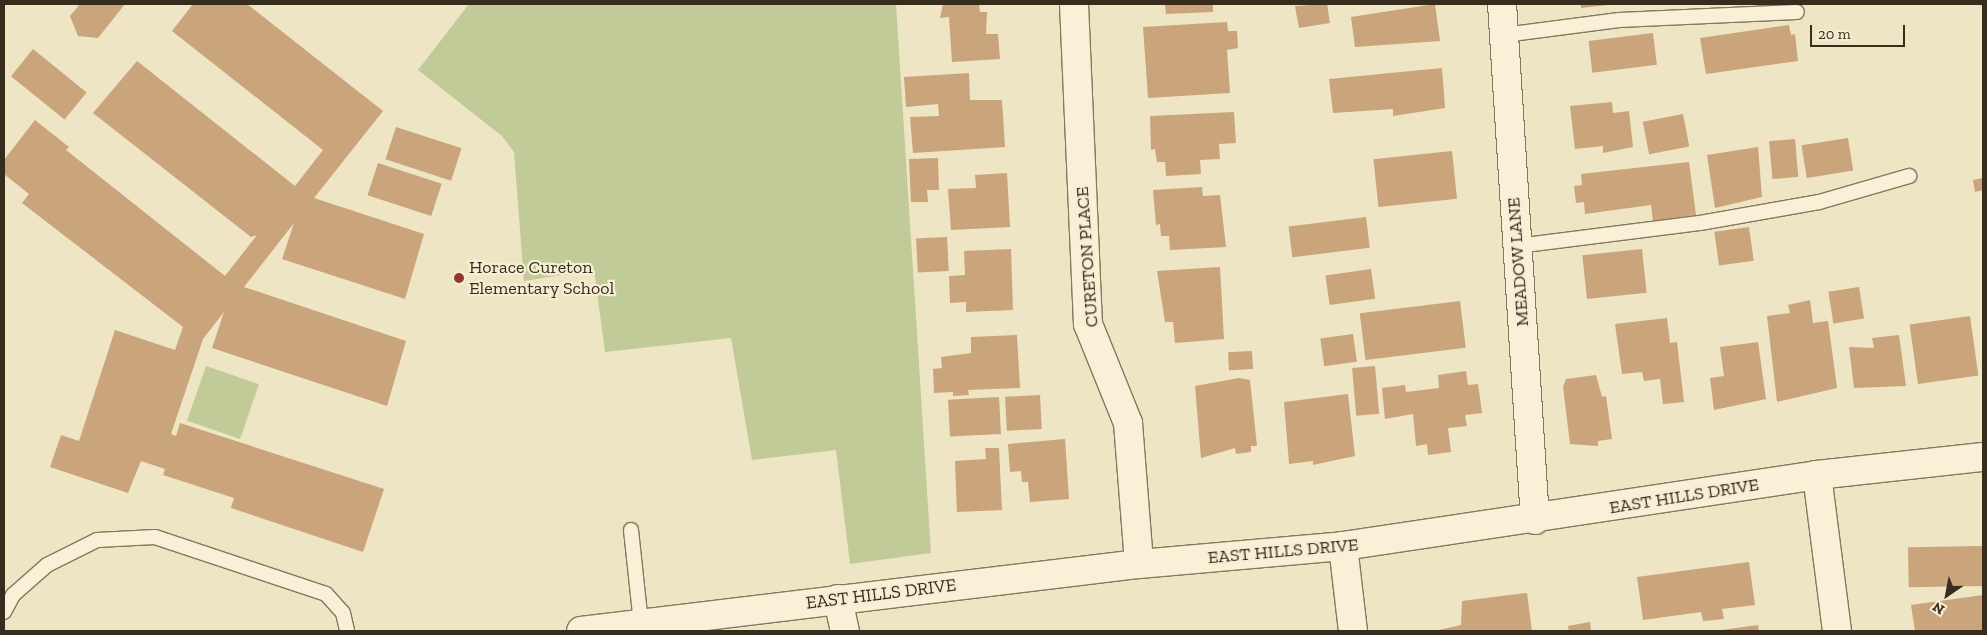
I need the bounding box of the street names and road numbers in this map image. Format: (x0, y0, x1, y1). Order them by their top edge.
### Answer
street label: CURETON PLACE (1071, 186, 1103, 328)
street label: MEADOW LANE (1503, 196, 1533, 328)
street label: EAST HILLS DRIVE (1608, 473, 1760, 519)
street label: EAST HILLS DRIVE (1207, 534, 1359, 568)
street label: EAST HILLS DRIVE (805, 574, 957, 614)

